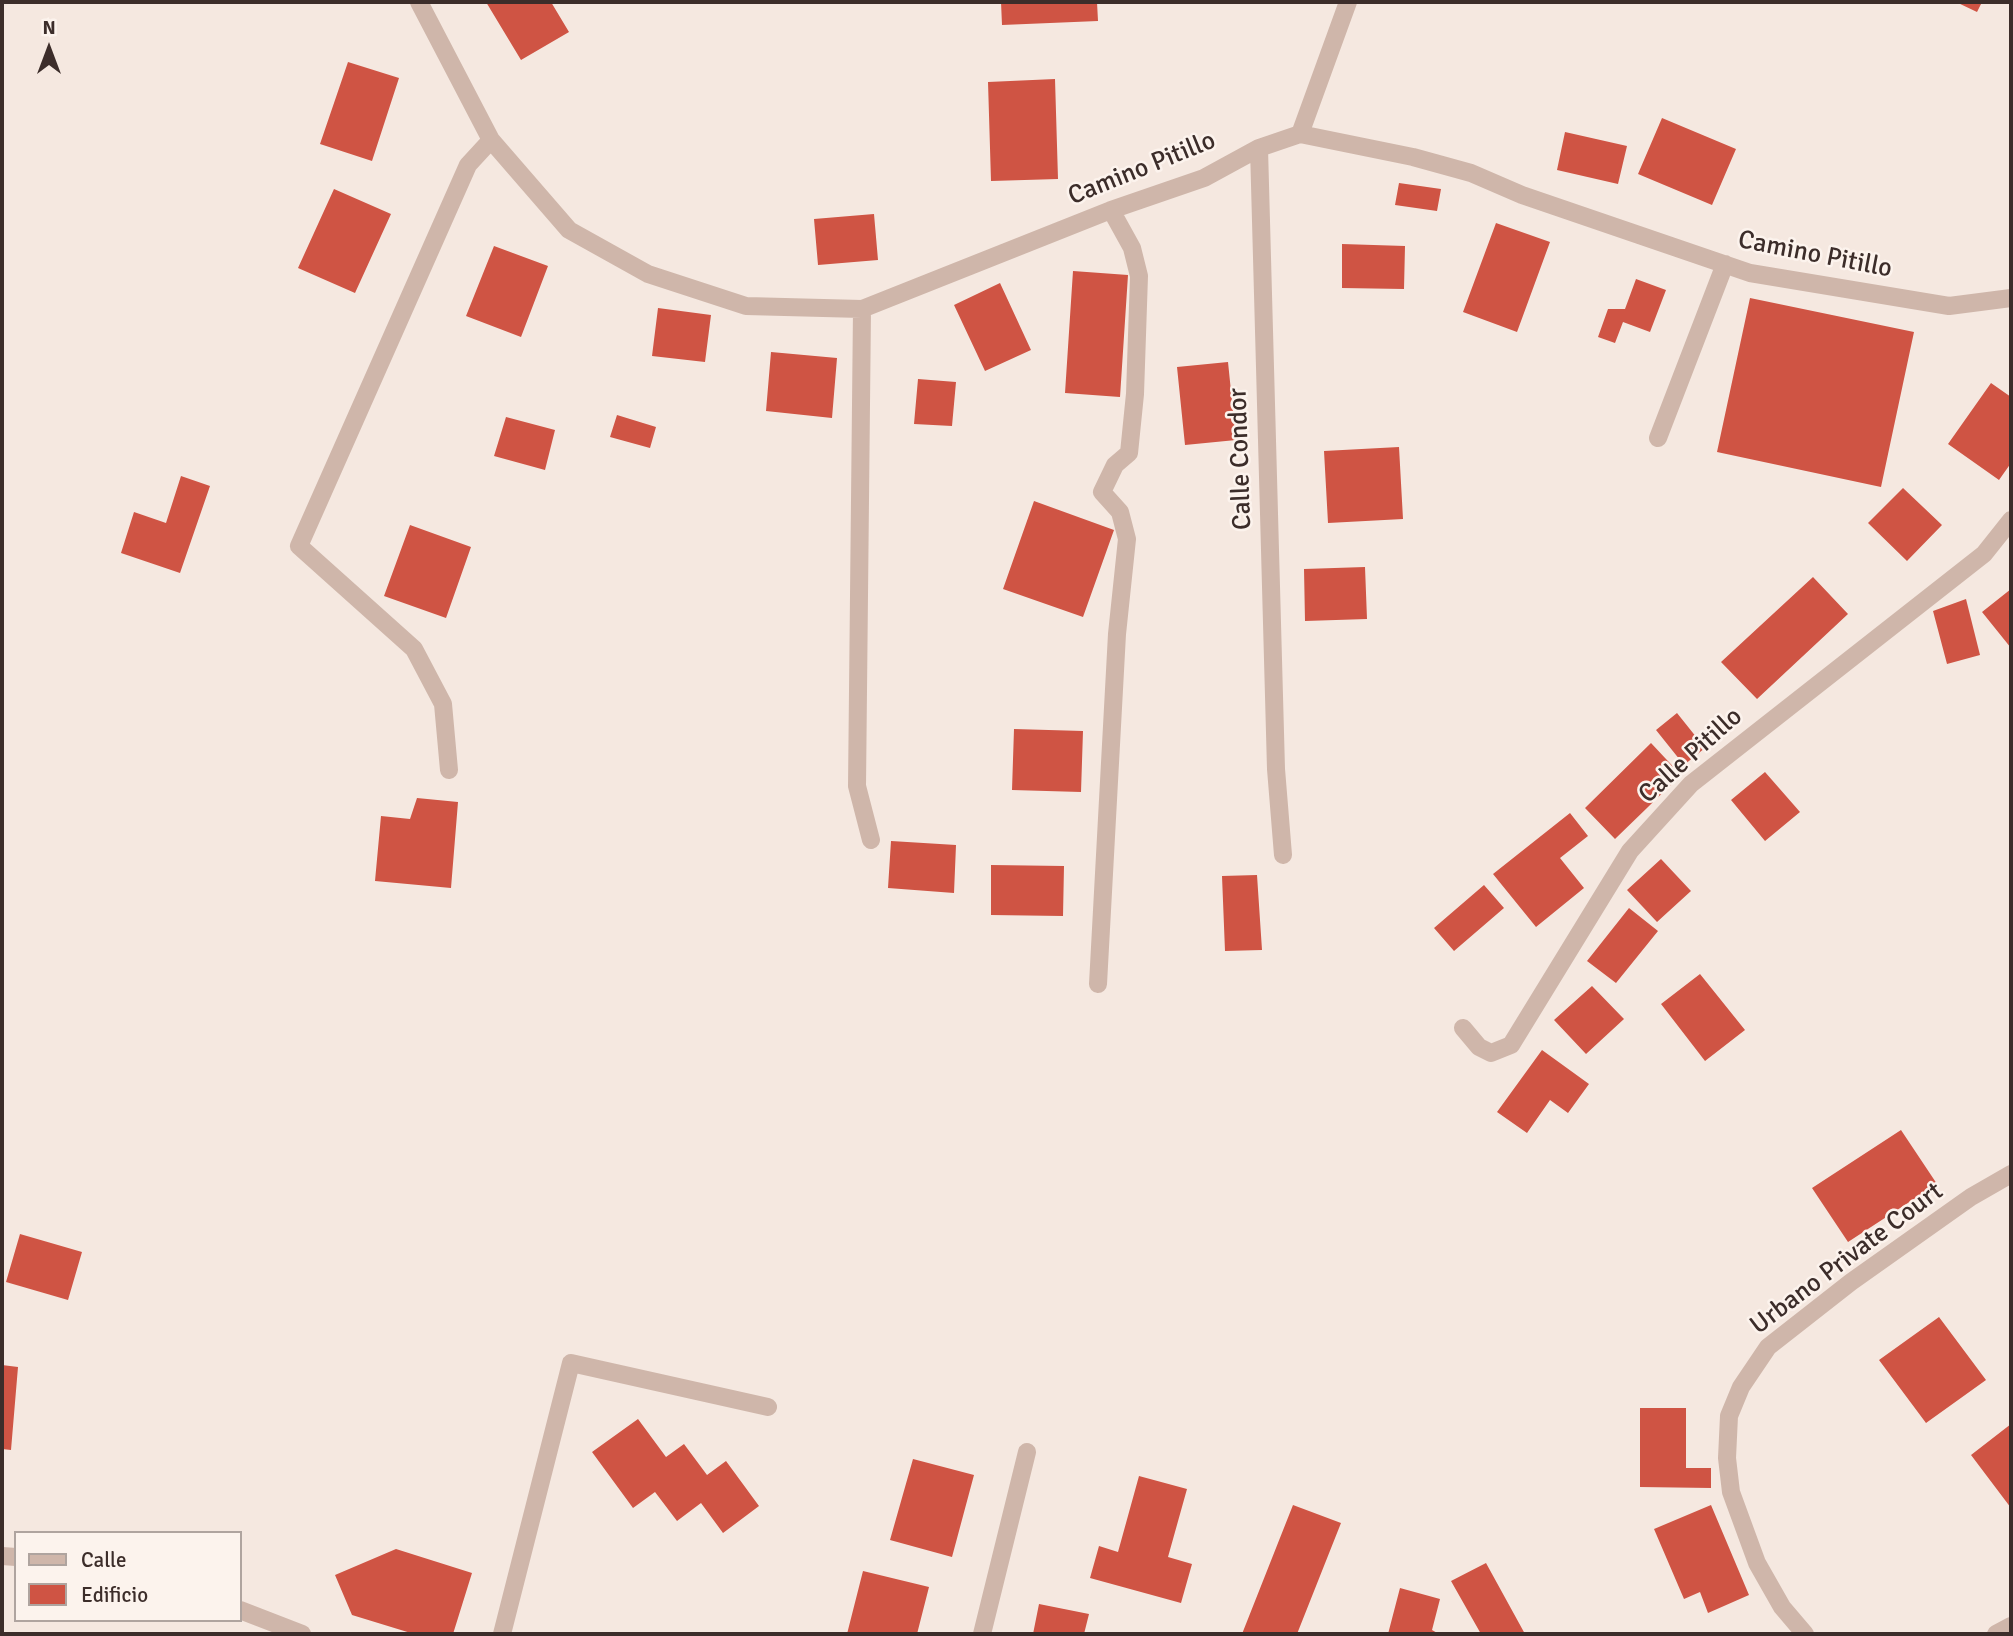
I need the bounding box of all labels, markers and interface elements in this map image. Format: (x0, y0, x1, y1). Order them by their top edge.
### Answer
north arrow (14, 14, 84, 84)
text: N (42, 16, 56, 40)
street label: Camino Pitillo (1064, 125, 1220, 213)
street label: Camino Pitillo (1735, 225, 1895, 285)
street label: Calle Condor (1223, 387, 1259, 531)
street label: Calle Pitillo (1633, 701, 1749, 811)
street label: Urbano Private Court (1744, 1176, 1950, 1342)
legend (14, 1531, 242, 1622)
text: Calle (81, 1547, 127, 1573)
text: Edificio (81, 1582, 148, 1608)

